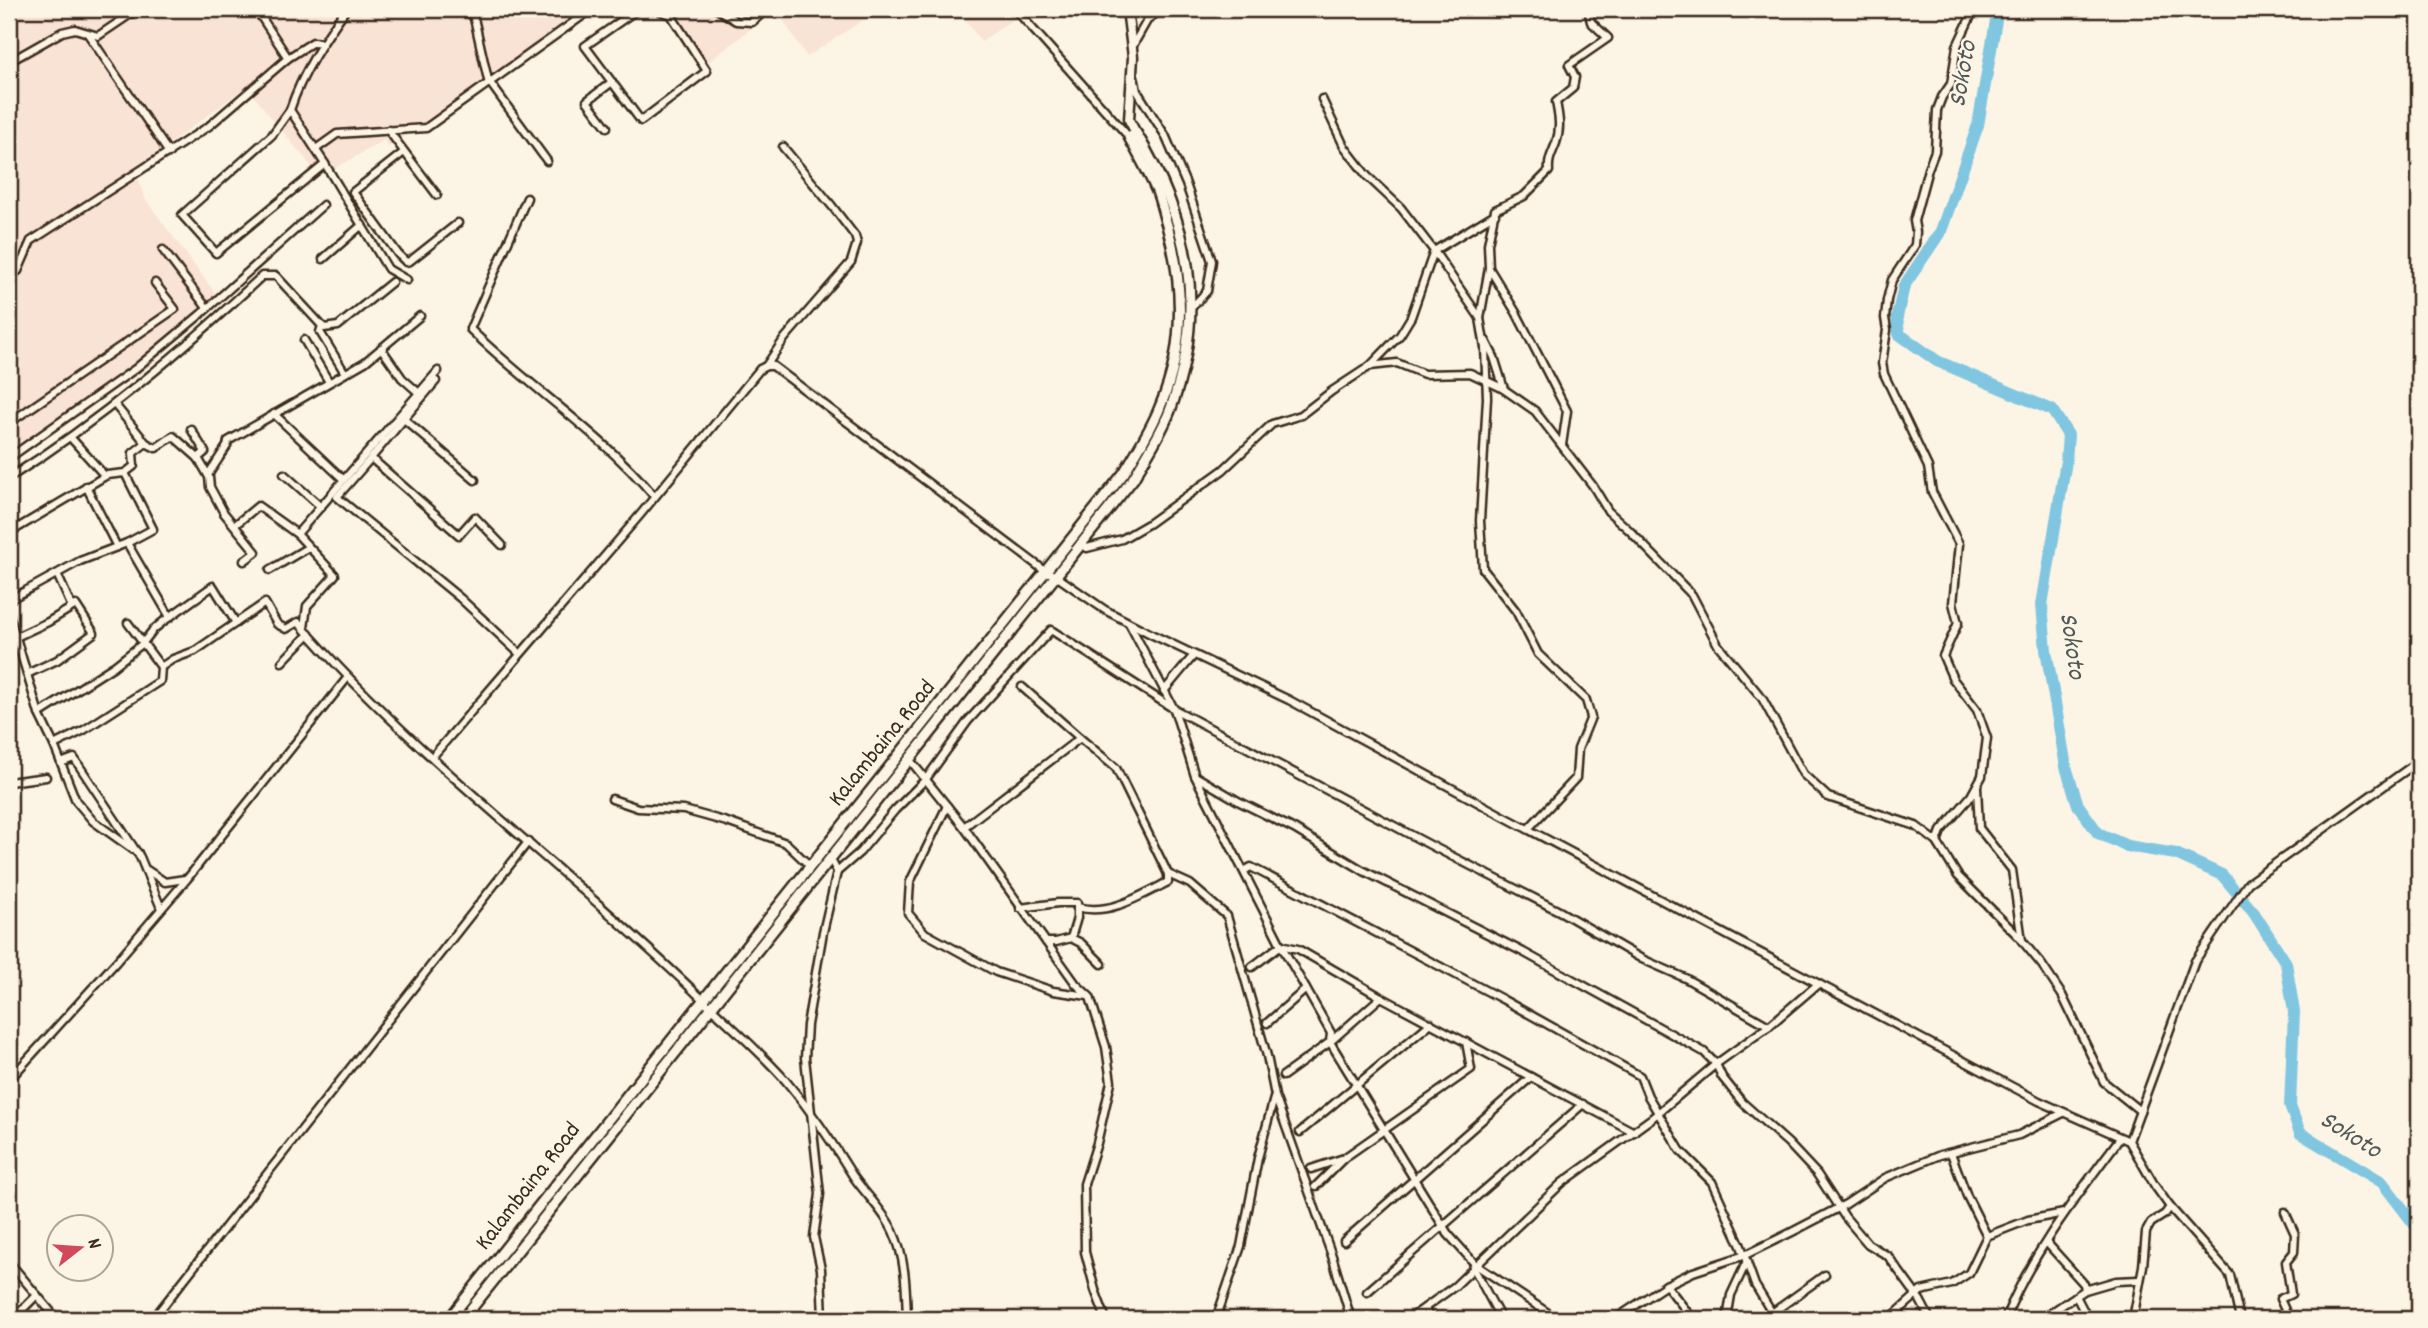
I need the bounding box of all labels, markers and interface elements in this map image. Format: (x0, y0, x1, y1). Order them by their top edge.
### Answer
water label: Sokoto (1940, 37, 1988, 110)
water label: Sokoto (2048, 611, 2094, 683)
street label: Kalambaina Road (821, 673, 945, 815)
water label: Sokoto (2312, 1103, 2389, 1170)
street label: Kalambaina Road (468, 1116, 590, 1258)
north arrow (46, 1212, 116, 1282)
text: N (79, 1236, 107, 1252)

